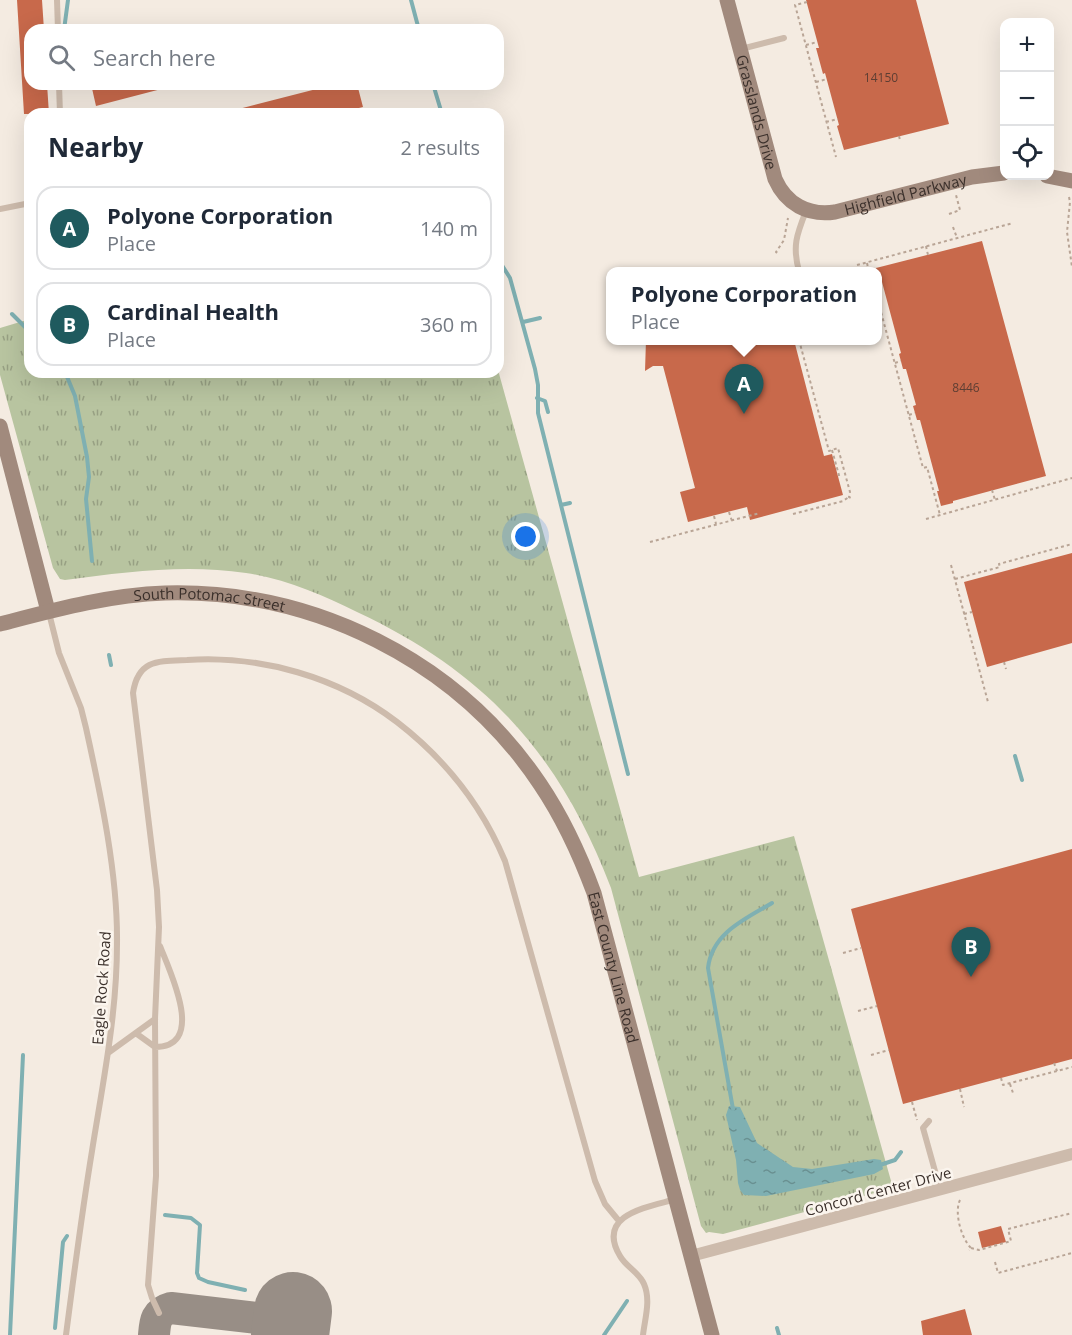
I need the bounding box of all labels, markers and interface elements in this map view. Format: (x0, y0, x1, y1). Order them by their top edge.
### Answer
map controls (1000, 18, 1054, 180)
button: + (1000, 18, 1054, 72)
search box (24, 24, 504, 90)
icon: search (45, 41, 78, 74)
text: Search here (93, 42, 216, 72)
street label: Grasslands Drive (732, 52, 782, 172)
house number: 14150 (864, 69, 898, 86)
button: − (1000, 72, 1054, 126)
button: locate (1000, 126, 1054, 180)
text: Nearby (48, 129, 143, 165)
text: 2 results (400, 134, 480, 161)
street label: Highfield Parkway (842, 169, 969, 219)
text: Polyone Corporation (107, 200, 333, 230)
text: A (63, 215, 76, 242)
text: 140 m (420, 215, 478, 242)
text: Place (107, 230, 156, 257)
popup (606, 267, 882, 345)
text: Polyone Corporation (631, 278, 857, 308)
text: Cardinal Health (107, 296, 279, 326)
text: Place (631, 308, 680, 335)
text: B (63, 311, 76, 338)
text: 360 m (420, 311, 478, 338)
text: Place (107, 326, 156, 353)
pin: A (724, 364, 764, 414)
house number: 8446 (952, 379, 980, 396)
your location (511, 522, 540, 551)
street label: South Potomac Street (132, 583, 287, 616)
street label: East County Line Road (584, 889, 644, 1045)
pin: B (952, 928, 990, 977)
street label: Eagle Rock Road (87, 930, 115, 1046)
street label: Concord Center Drive (803, 1162, 953, 1220)

